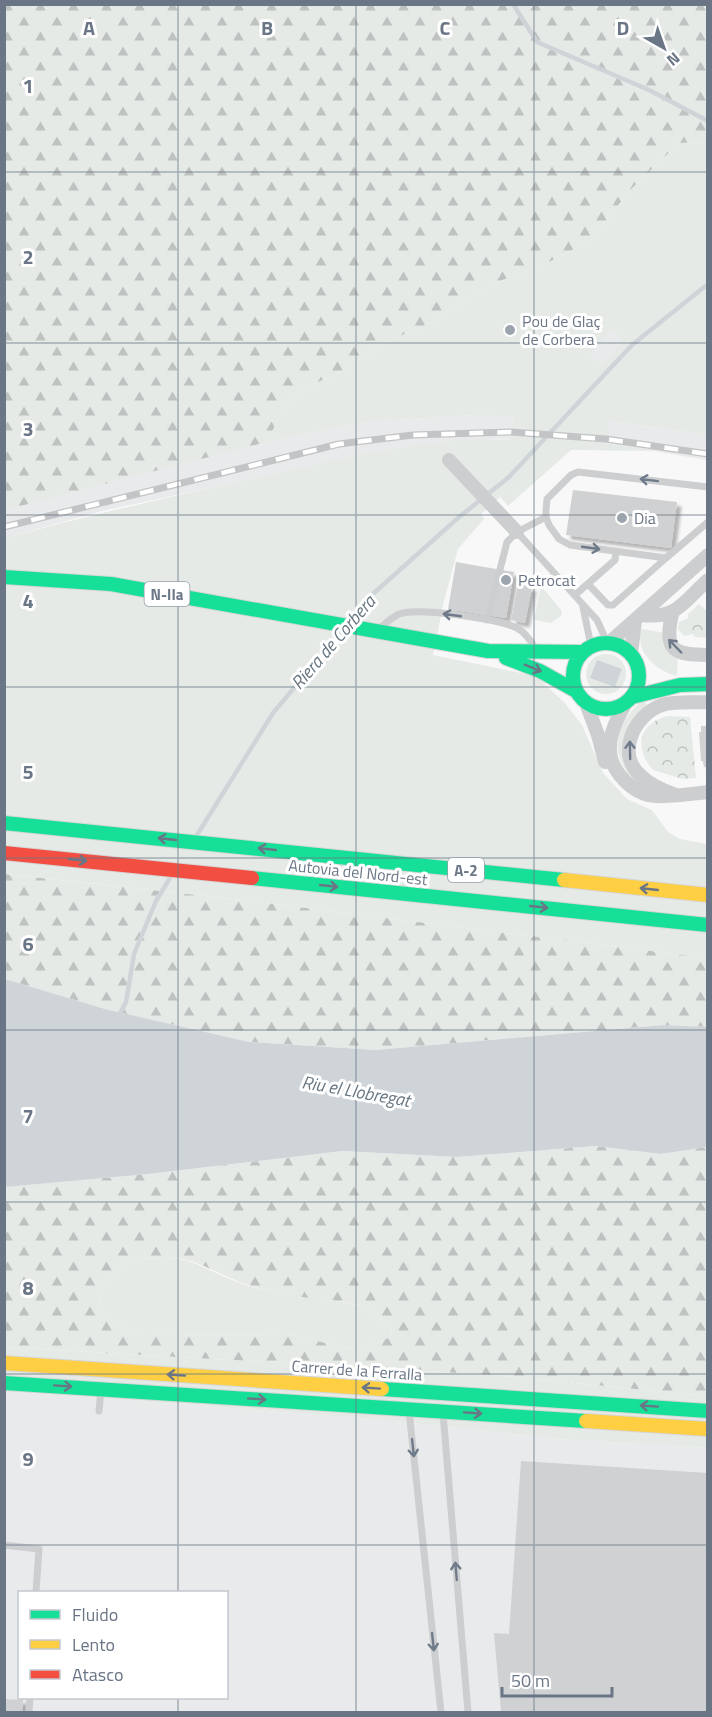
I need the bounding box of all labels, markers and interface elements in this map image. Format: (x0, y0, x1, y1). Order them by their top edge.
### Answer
text: A (83, 12, 95, 43)
text: B (261, 12, 273, 43)
text: C (440, 12, 451, 43)
text: D (617, 12, 629, 43)
north arrow (634, 18, 694, 78)
text: N (662, 47, 686, 72)
text: 1 (22, 70, 34, 101)
text: 2 (22, 241, 34, 272)
place label: Pou de Glaç de Corbera (522, 309, 601, 351)
marker: Pou de Glaç de Corbera (503, 323, 517, 337)
text: 3 (22, 413, 34, 444)
one-way arrow (640, 474, 660, 485)
place label: Dia (634, 506, 656, 530)
marker: Dia (615, 511, 629, 525)
one-way arrow (580, 542, 600, 553)
place label: Petrocat (518, 568, 576, 592)
marker: Petrocat (499, 573, 513, 587)
road number: N-IIa (144, 582, 190, 606)
text: 4 (22, 585, 34, 616)
water label: Riera de Corbera (284, 588, 382, 695)
one-way arrow (442, 609, 462, 620)
one-way arrow (668, 639, 682, 654)
one-way arrow (523, 664, 542, 675)
one-way arrow (624, 740, 636, 760)
text: 5 (22, 756, 34, 787)
one-way arrow (158, 833, 178, 844)
one-way arrow (258, 843, 278, 854)
street label: Autovia del Nord-est (287, 853, 429, 891)
one-way arrow (68, 855, 88, 866)
road number: A-2 (448, 858, 484, 882)
one-way arrow (318, 881, 338, 892)
one-way arrow (640, 883, 660, 894)
one-way arrow (528, 902, 548, 913)
text: 6 (22, 928, 34, 959)
water label: Riu el Llobregat (300, 1068, 414, 1114)
text: 7 (22, 1100, 34, 1131)
text: 8 (22, 1272, 34, 1303)
street label: Carrer de la Ferralla (291, 1353, 423, 1387)
one-way arrow (167, 1369, 187, 1380)
one-way arrow (52, 1381, 72, 1392)
one-way arrow (361, 1382, 381, 1393)
one-way arrow (247, 1394, 267, 1405)
one-way arrow (640, 1400, 660, 1411)
one-way arrow (463, 1408, 482, 1419)
one-way arrow (408, 1438, 419, 1458)
text: 9 (22, 1443, 34, 1474)
one-way arrow (450, 1561, 461, 1581)
legend (18, 1591, 228, 1699)
text: Fluido (72, 1601, 118, 1628)
text: Lento (72, 1631, 115, 1658)
one-way arrow (428, 1632, 439, 1652)
scale bar (502, 1660, 612, 1698)
text: Atasco (72, 1661, 123, 1688)
text: 50 m (511, 1667, 550, 1694)

